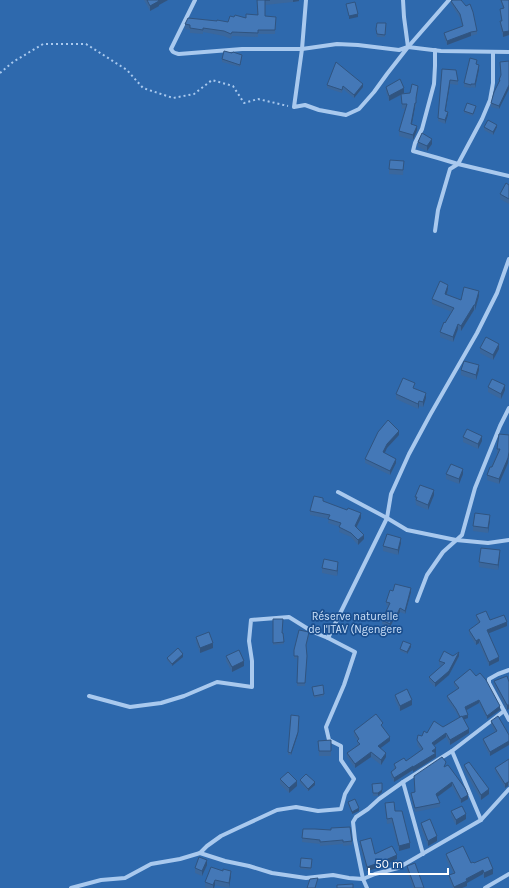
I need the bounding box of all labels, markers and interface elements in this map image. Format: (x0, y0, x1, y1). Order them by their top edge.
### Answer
park label: Réserve naturelle de l'ITAV (Ngengere (308, 610, 402, 636)
scale bar (369, 850, 448, 876)
text: 50 m (375, 857, 403, 871)

